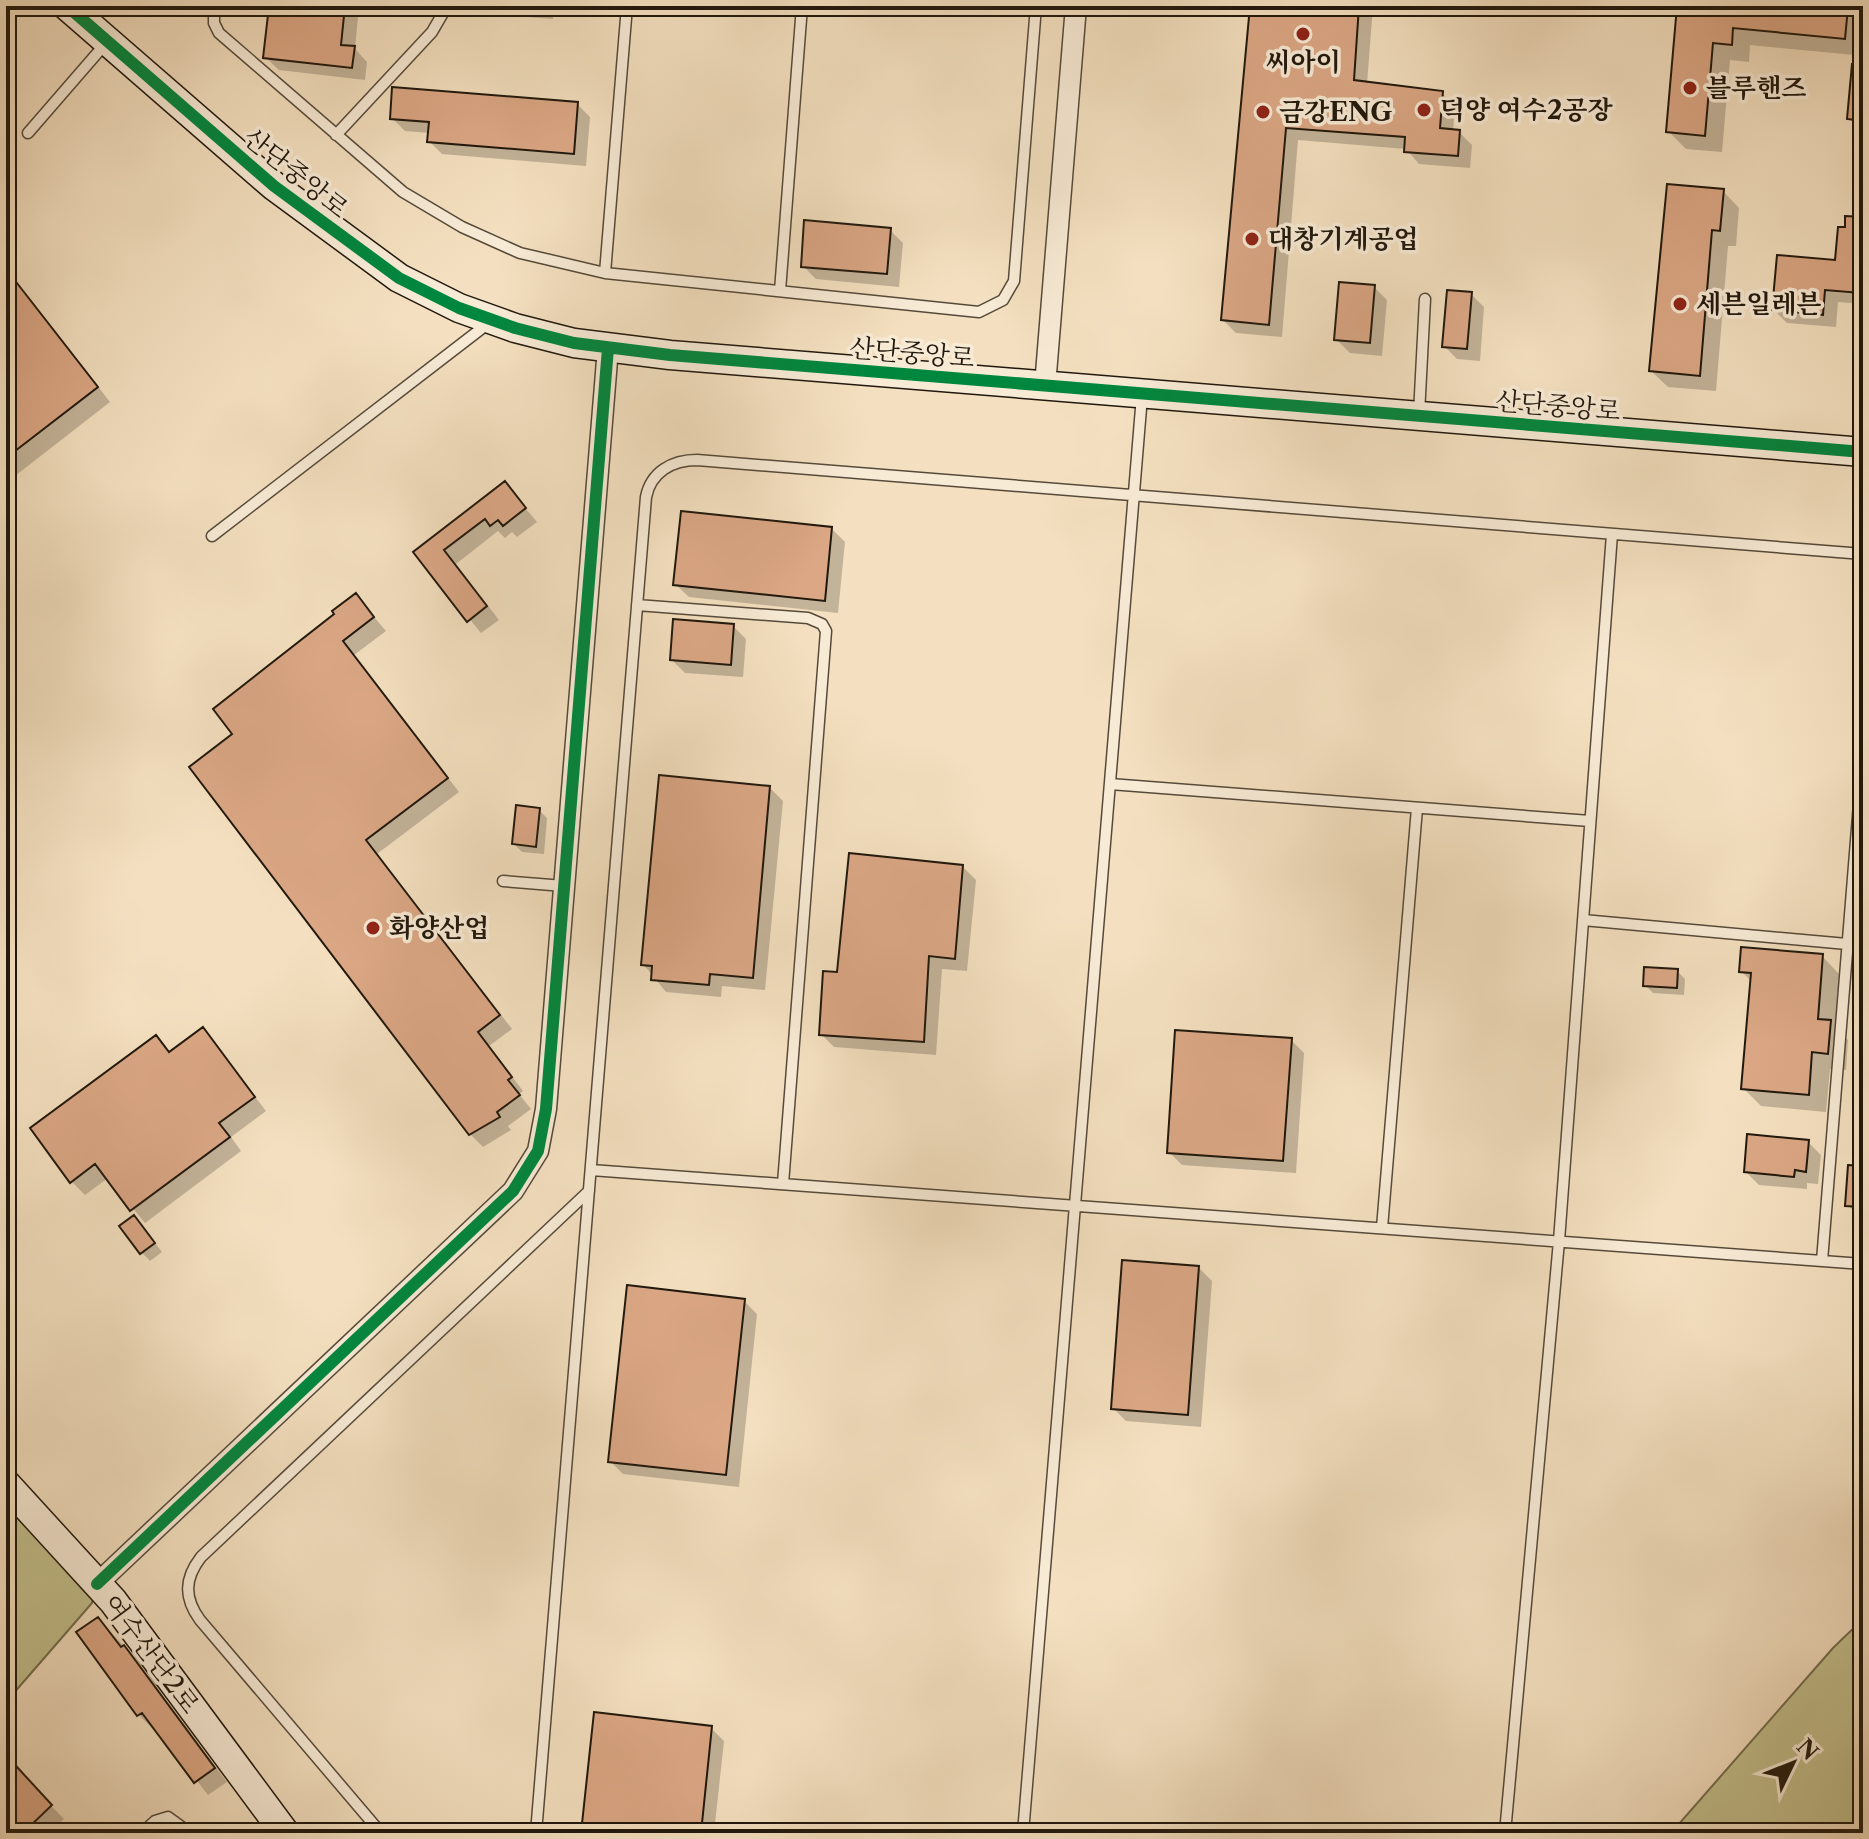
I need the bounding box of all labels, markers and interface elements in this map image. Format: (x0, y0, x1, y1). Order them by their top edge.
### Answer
marker: 씨아이 (1294, 25, 1312, 43)
place label: 씨아이 (1265, 46, 1341, 78)
place label: 블루핸즈 (1706, 72, 1806, 104)
marker: 블루핸즈 (1681, 79, 1699, 97)
place label: 덕양 여수2공장 (1440, 94, 1613, 126)
place label: 금강ENG (1279, 96, 1392, 128)
marker: 덕양 여수2공장 (1415, 101, 1433, 119)
marker: 금강ENG (1254, 103, 1272, 121)
street label: 산단중앙로 (237, 121, 355, 225)
place label: 대창기계공업 (1268, 223, 1419, 255)
marker: 대창기계공업 (1243, 230, 1261, 248)
place label: 세븐일레븐 (1696, 288, 1822, 320)
marker: 세븐일레븐 (1671, 295, 1689, 313)
street label: 산단중앙로 (848, 332, 976, 374)
street label: 산단중앙로 (1494, 385, 1622, 427)
place label: 화양산업 (389, 912, 489, 944)
marker: 화양산업 (364, 919, 382, 937)
street label: 여수산단2로 (96, 1588, 206, 1720)
north arrow (1753, 1723, 1833, 1803)
text: N (1791, 1734, 1824, 1766)

